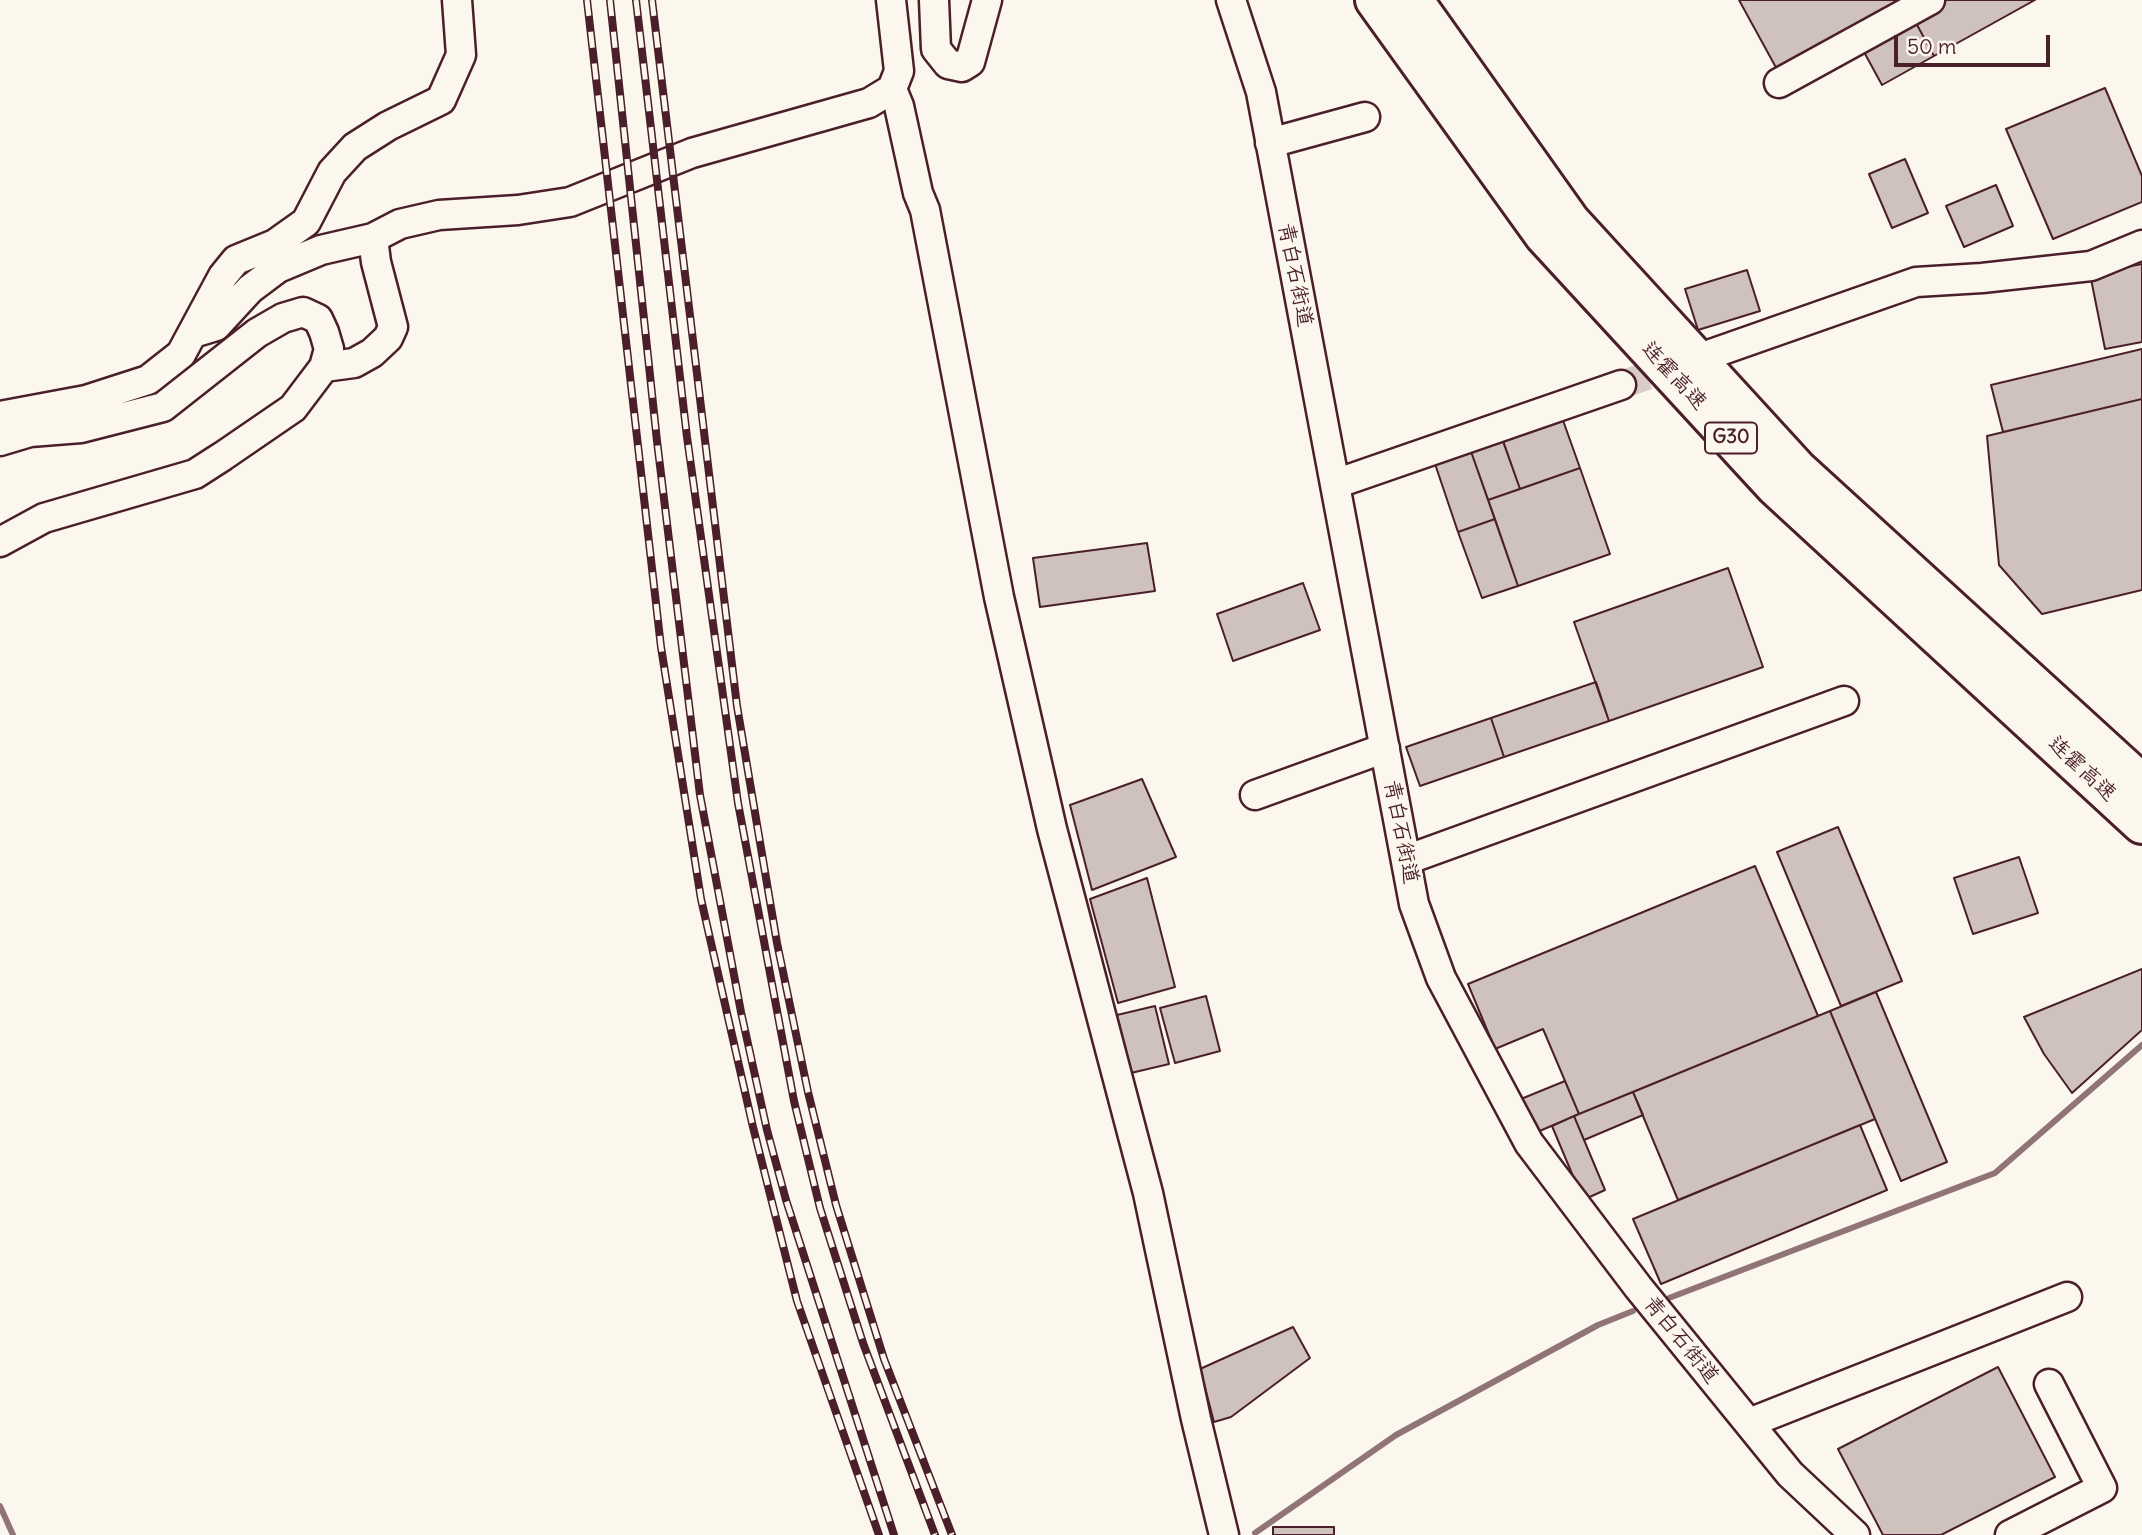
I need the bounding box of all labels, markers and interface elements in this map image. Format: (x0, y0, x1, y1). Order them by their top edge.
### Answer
scale bar (1897, 21, 2053, 65)
text: 50 m (1907, 33, 1956, 60)
street label: 青白石街道 (1273, 221, 1317, 329)
street label: 连霍高速 (1636, 337, 1712, 415)
road number: G30 (1705, 422, 1757, 453)
street label: 连霍高速 (2043, 731, 2121, 807)
street label: 青白石街道 (1379, 778, 1423, 886)
street label: 青白石街道 (1638, 1291, 1724, 1389)

